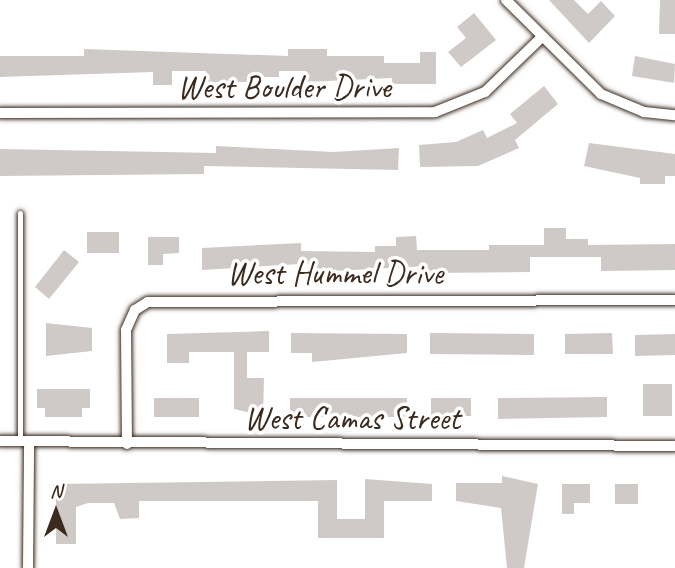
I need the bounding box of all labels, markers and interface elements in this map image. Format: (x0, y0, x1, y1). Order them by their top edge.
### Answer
street label: West Boulder Drive (177, 68, 391, 108)
street label: West Hummel Drive (226, 254, 444, 294)
street label: West Camas Street (243, 399, 461, 439)
north arrow (21, 477, 91, 547)
text: N (50, 479, 62, 503)

